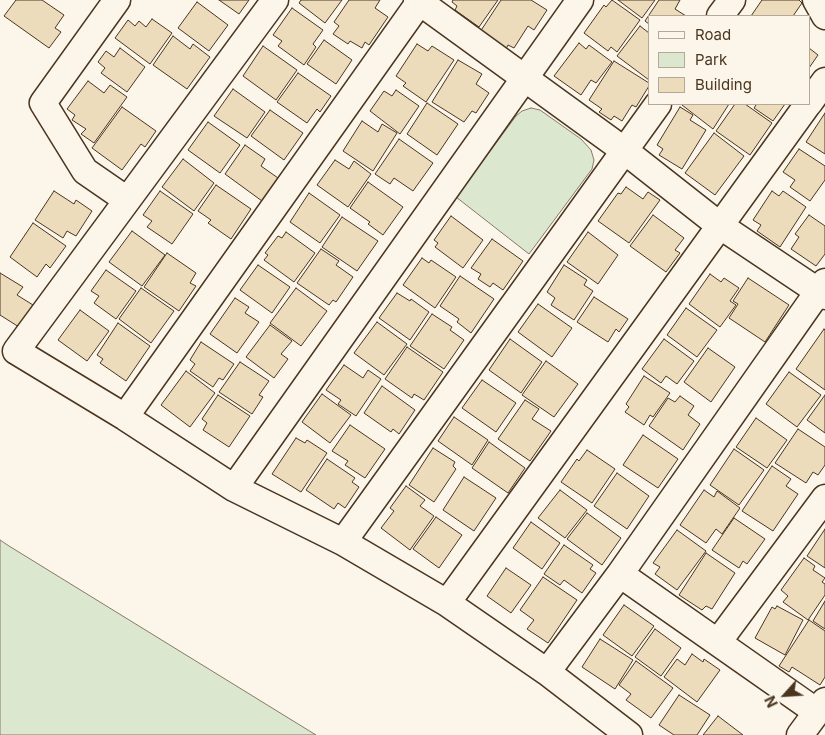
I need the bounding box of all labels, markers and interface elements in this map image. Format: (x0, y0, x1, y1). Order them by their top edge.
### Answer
legend (648, 15, 810, 105)
text: Road (695, 25, 731, 44)
text: Park (695, 50, 727, 69)
text: Building (695, 75, 752, 94)
north arrow (760, 670, 810, 720)
text: N (761, 693, 781, 710)

